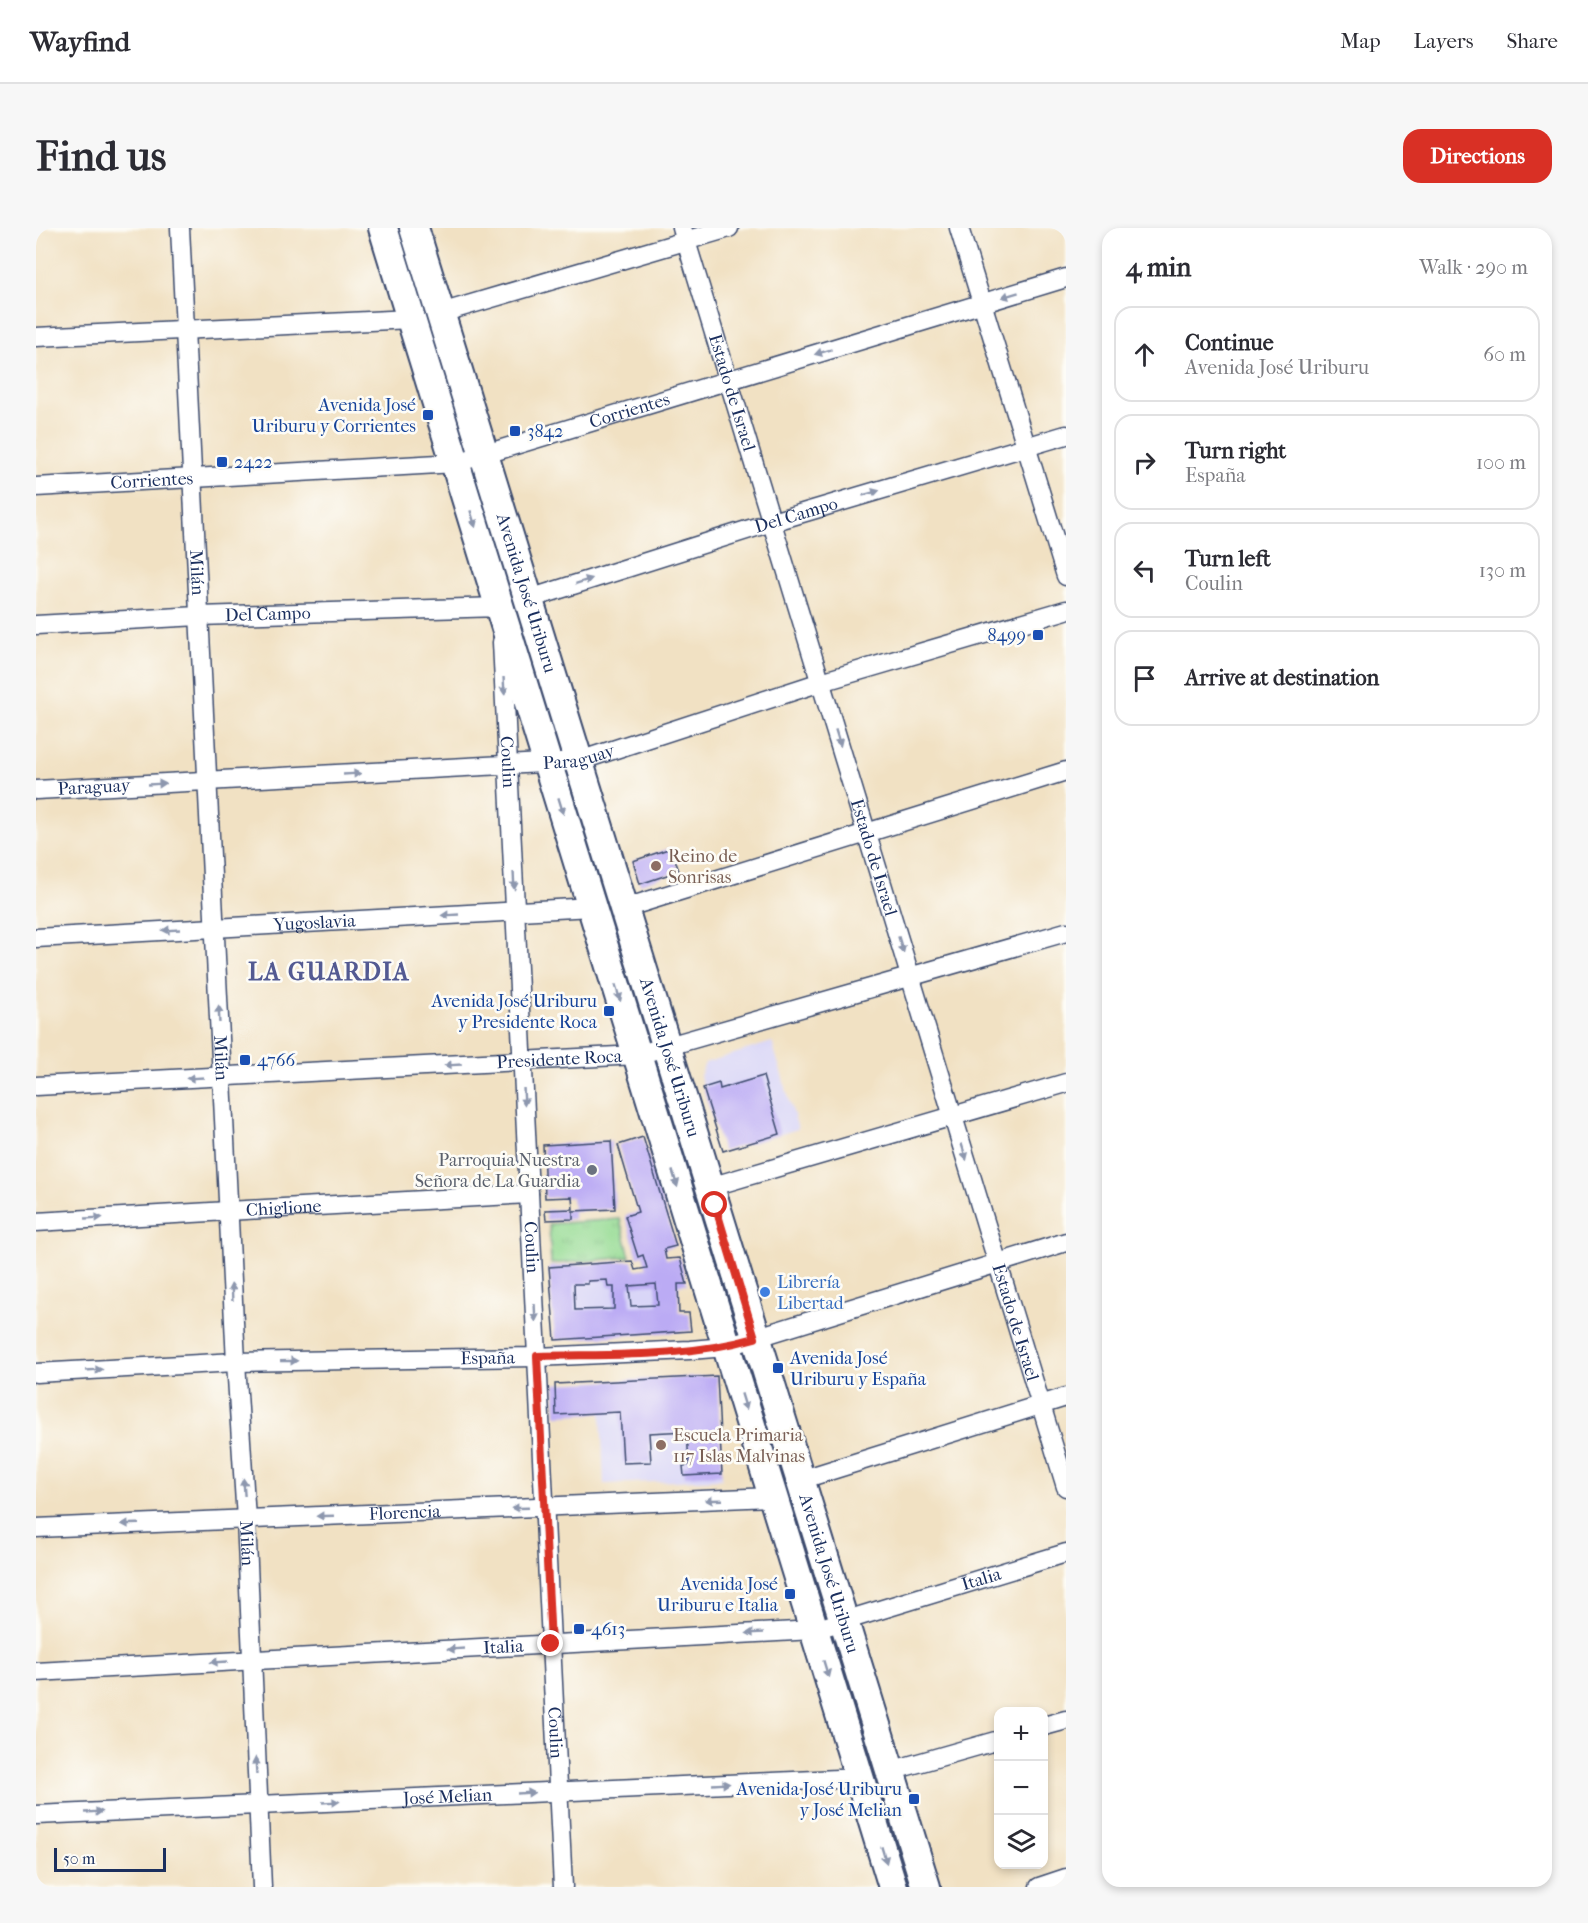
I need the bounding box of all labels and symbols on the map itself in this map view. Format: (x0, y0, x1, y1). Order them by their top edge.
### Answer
one-way arrow (1001, 291, 1019, 300)
street label: Estado de Israel (704, 332, 759, 454)
one-way arrow (814, 348, 832, 357)
street label: Corrientes (587, 389, 673, 433)
place label: Avenida José Uriburu y Corrientes (252, 395, 416, 437)
marker: Avenida José Uriburu y Corrientes (421, 408, 435, 422)
place label: 3842 (527, 421, 563, 442)
marker: 3842 (508, 424, 522, 438)
place label: 2422 (234, 452, 272, 473)
marker: 2422 (215, 455, 229, 469)
street label: Corrientes (110, 468, 194, 494)
one-way arrow (862, 488, 880, 497)
street label: Del Campo (752, 493, 840, 538)
one-way arrow (469, 510, 478, 528)
street label: Avenida José Uriburu (491, 510, 561, 675)
street label: Milán (185, 549, 208, 596)
one-way arrow (575, 576, 593, 585)
street label: Del Campo (225, 603, 311, 626)
place label: 8499 (988, 625, 1026, 646)
marker: 8499 (1031, 628, 1045, 642)
one-way arrow (499, 677, 508, 696)
one-way arrow (834, 729, 843, 747)
street label: Coulin (496, 735, 519, 789)
street label: Paraguay (542, 740, 619, 774)
one-way arrow (343, 770, 362, 779)
street label: Paraguay (57, 775, 132, 800)
one-way arrow (148, 780, 167, 789)
street label: Estado de Israel (846, 796, 901, 919)
one-way arrow (557, 797, 566, 815)
place label: Reino de Sonrisas (668, 846, 737, 888)
marker: Reino de Sonrisas (649, 859, 663, 873)
one-way arrow (509, 872, 518, 891)
street label: Yugoslavia (272, 910, 357, 936)
one-way arrow (440, 910, 459, 919)
one-way arrow (161, 926, 180, 935)
one-way arrow (897, 936, 906, 954)
district label: LA GUARDIA (248, 958, 410, 986)
street label: Avenida José Uriburu (635, 974, 704, 1140)
one-way arrow (614, 984, 623, 1002)
place label: Avenida José Uriburu y Presidente Roca (430, 991, 598, 1033)
one-way arrow (214, 1004, 223, 1023)
marker: Avenida José Uriburu y Presidente Roca (602, 1004, 616, 1018)
street label: Milán (209, 1035, 232, 1082)
street label: Presidente Roca (496, 1046, 623, 1073)
place label: 4766 (257, 1050, 296, 1071)
marker: 4766 (238, 1053, 252, 1067)
one-way arrow (443, 1060, 462, 1069)
one-way arrow (186, 1074, 205, 1083)
one-way arrow (520, 1087, 529, 1106)
one-way arrow (960, 1143, 969, 1161)
place label: Parroquia Nuestra Señora de La Guardia (415, 1150, 581, 1192)
marker: Parroquia Nuestra Señora de La Guardia (585, 1163, 599, 1177)
one-way arrow (671, 1170, 680, 1188)
route start (701, 1191, 727, 1217)
street label: Chiglione (245, 1196, 322, 1221)
one-way arrow (85, 1214, 104, 1223)
street label: Coulin (519, 1221, 543, 1274)
street label: Estado de Israel (988, 1261, 1043, 1383)
place label: Librería Libertad (777, 1272, 844, 1314)
one-way arrow (228, 1283, 237, 1302)
marker: Librería Libertad (758, 1285, 772, 1299)
one-way arrow (530, 1303, 539, 1322)
street label: España (460, 1347, 516, 1369)
place label: Avenida José Uriburu y España (789, 1348, 927, 1390)
one-way arrow (280, 1356, 299, 1366)
marker: Avenida José Uriburu y España (771, 1361, 785, 1375)
one-way arrow (85, 1365, 104, 1374)
one-way arrow (739, 1393, 749, 1411)
place label: Escuela Primaria 117 Islas Malvinas (673, 1425, 805, 1467)
marker: Escuela Primaria 117 Islas Malvinas (654, 1438, 668, 1452)
one-way arrow (239, 1477, 248, 1496)
street label: Avenida José Uriburu (794, 1490, 863, 1656)
one-way arrow (705, 1495, 724, 1504)
street label: Florencia (368, 1501, 442, 1525)
one-way arrow (510, 1503, 529, 1512)
one-way arrow (315, 1512, 334, 1521)
one-way arrow (120, 1520, 139, 1529)
street label: Milán (235, 1520, 258, 1567)
street label: Italia (959, 1563, 1004, 1595)
place label: Avenida José Uriburu e Italia (657, 1574, 779, 1616)
marker: Avenida José Uriburu e Italia (783, 1587, 797, 1601)
place label: 4613 (591, 1619, 625, 1640)
marker: 4613 (572, 1622, 586, 1636)
one-way arrow (746, 1628, 765, 1638)
route end (537, 1630, 563, 1656)
street label: Italia (483, 1636, 525, 1659)
one-way arrow (446, 1645, 465, 1654)
one-way arrow (210, 1657, 229, 1666)
one-way arrow (822, 1660, 831, 1678)
street label: Coulin (543, 1706, 567, 1760)
one-way arrow (252, 1756, 261, 1775)
place label: Avenida José Uriburu y José Melian (735, 1779, 903, 1821)
one-way arrow (711, 1780, 730, 1789)
street label: José Melian (401, 1785, 493, 1810)
one-way arrow (517, 1788, 536, 1797)
marker: Avenida José Uriburu y José Melian (907, 1792, 921, 1806)
one-way arrow (322, 1797, 341, 1806)
one-way arrow (85, 1808, 104, 1817)
scale bar (54, 1845, 166, 1872)
one-way arrow (879, 1846, 889, 1864)

